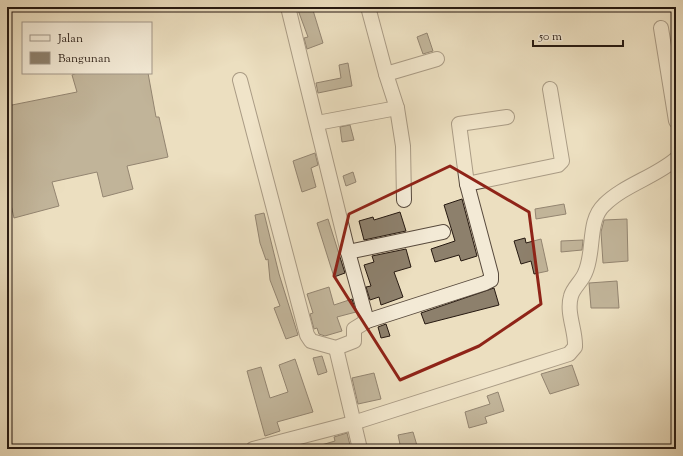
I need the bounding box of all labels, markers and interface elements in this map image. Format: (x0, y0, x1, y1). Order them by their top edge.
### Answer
legend (22, 22, 152, 74)
scale bar (533, 22, 623, 48)
text: 50 m (538, 28, 562, 46)
text: Jalan (57, 30, 83, 48)
text: Bangunan (58, 50, 111, 68)

